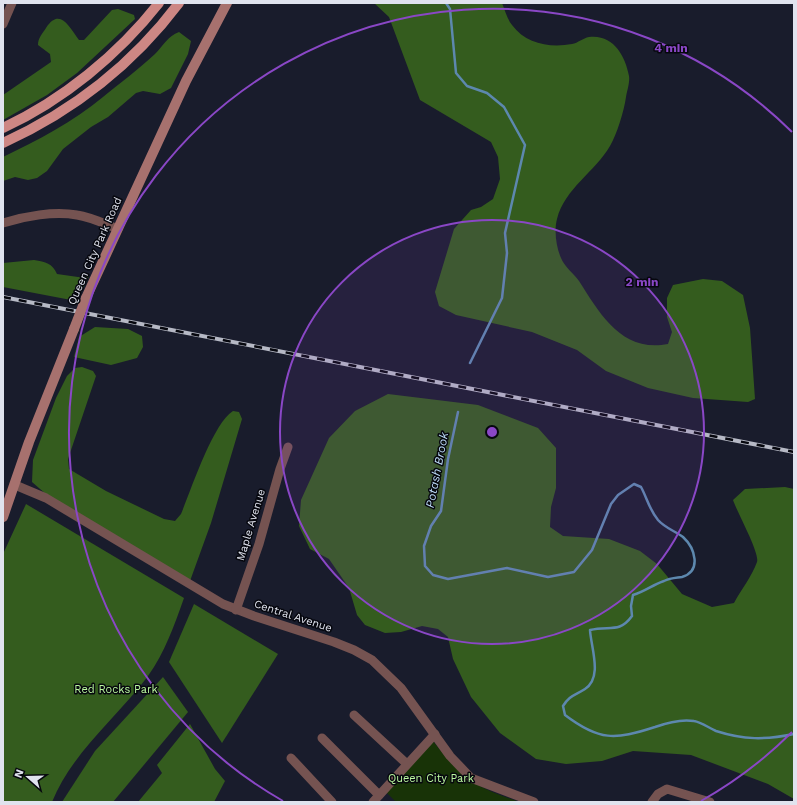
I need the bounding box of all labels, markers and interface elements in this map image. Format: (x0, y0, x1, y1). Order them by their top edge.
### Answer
text: 4 min (654, 41, 688, 55)
street label: Queen City Park Road (65, 195, 125, 307)
text: 2 min (626, 275, 658, 289)
centre of rings (485, 425, 499, 439)
water label: Potash Brook (423, 431, 451, 509)
street label: Maple Avenue (234, 488, 268, 562)
street label: Central Avenue (252, 597, 334, 635)
park label: Red Rocks Park (74, 683, 158, 696)
north arrow (8, 757, 48, 797)
text: N (12, 768, 27, 780)
park label: Queen City Park (388, 772, 474, 785)

